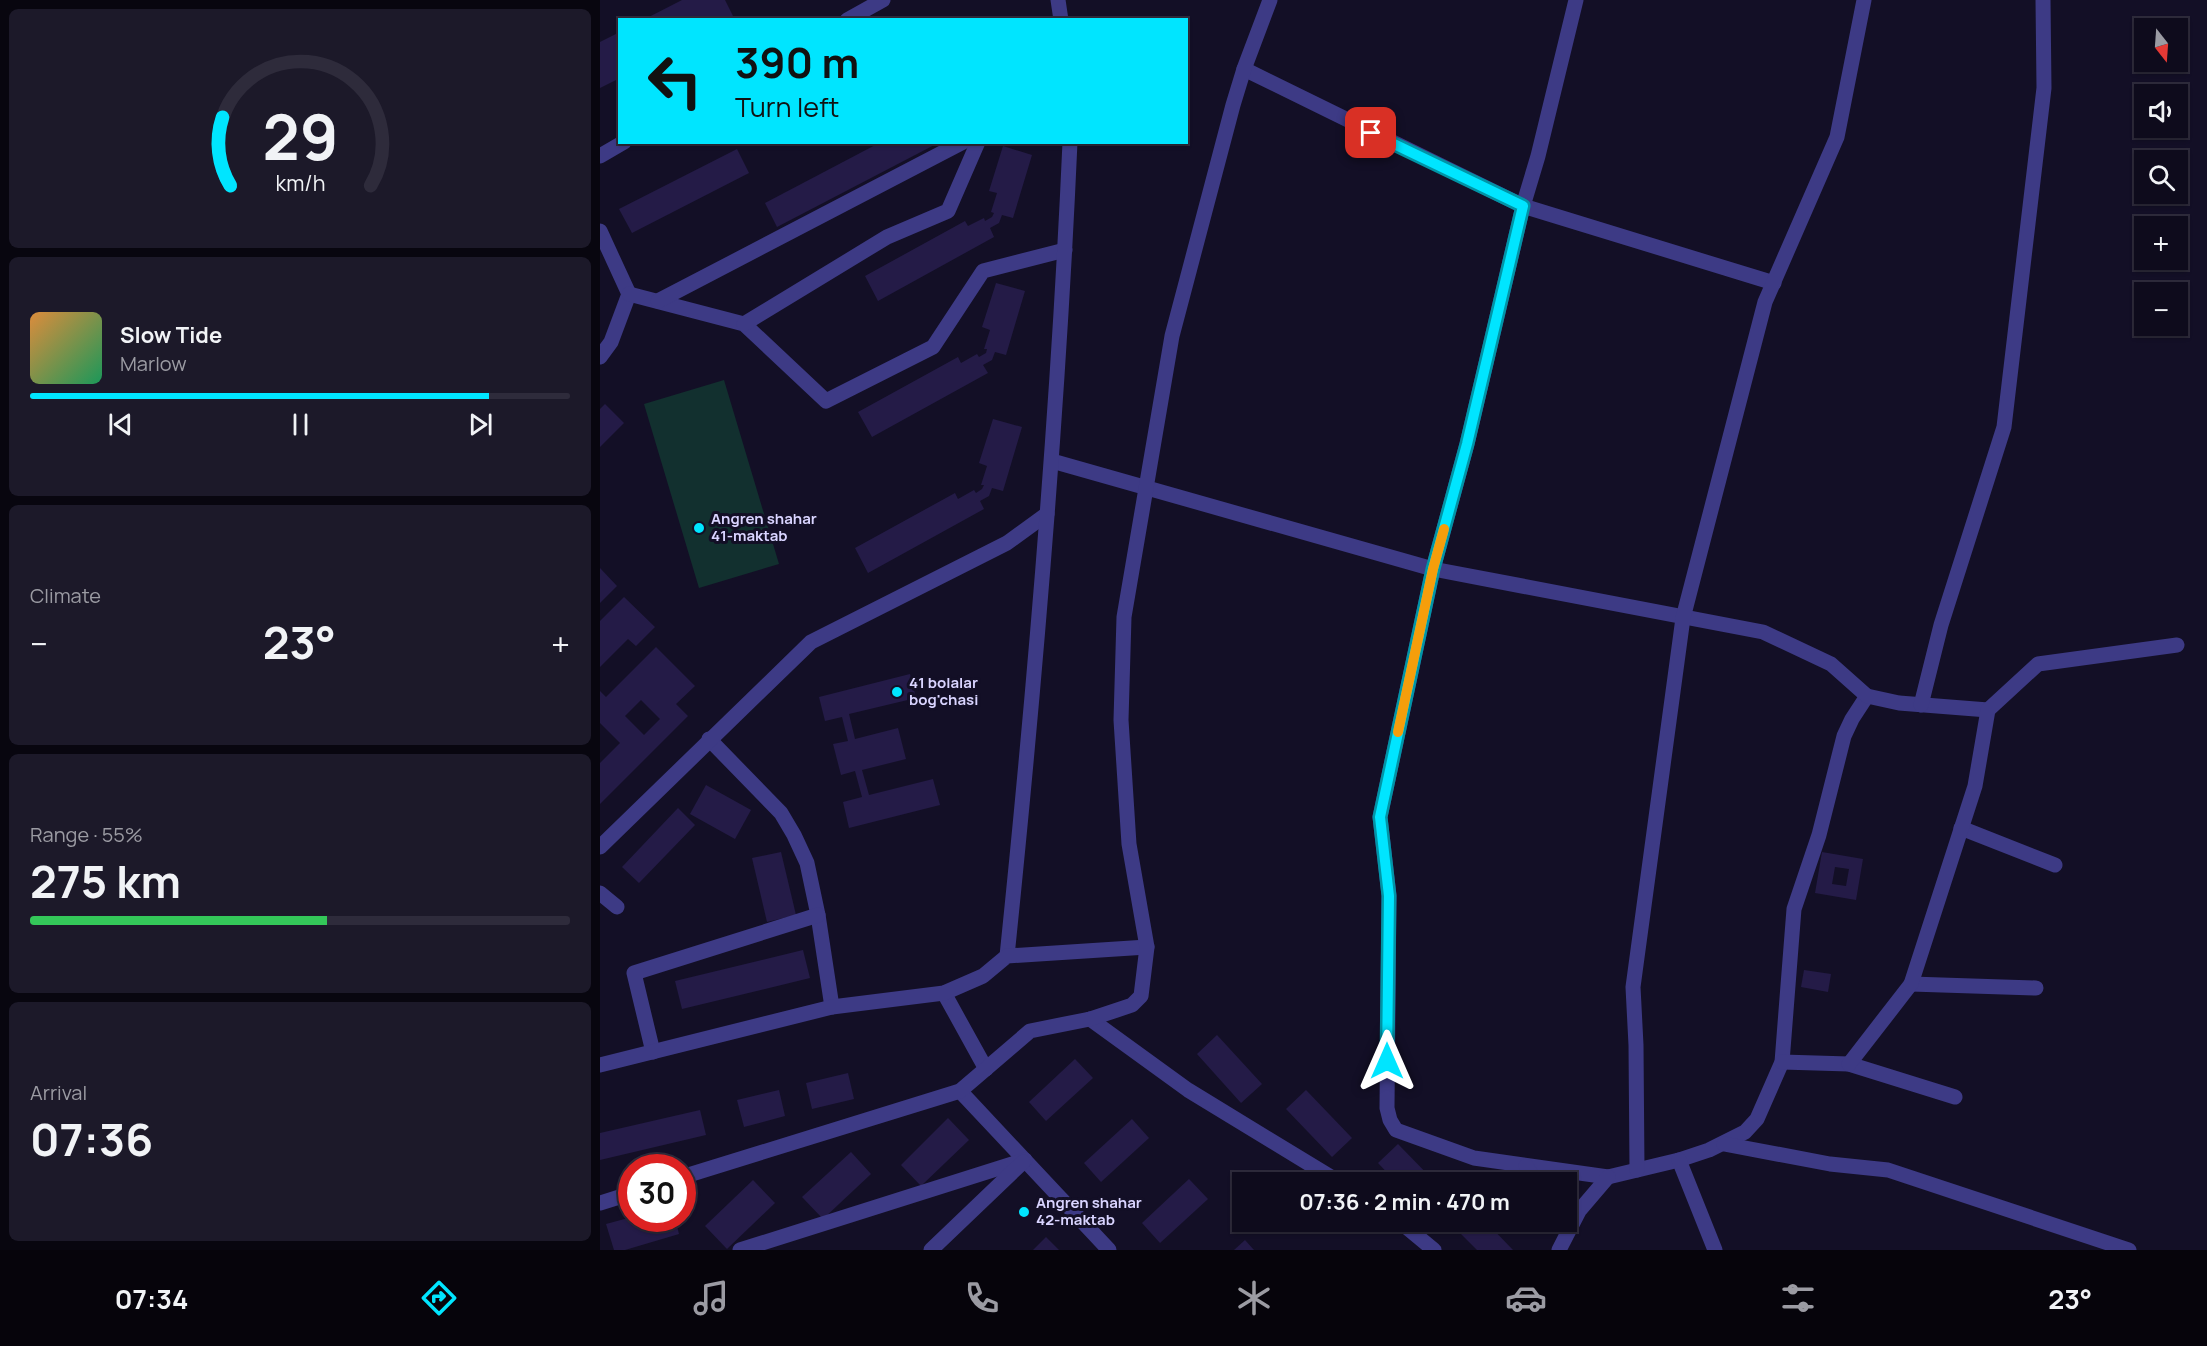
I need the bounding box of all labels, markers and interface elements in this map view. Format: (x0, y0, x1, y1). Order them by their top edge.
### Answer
north arrow (2134, 18, 2188, 72)
map controls (2134, 18, 2188, 336)
text: 390 m (735, 33, 859, 91)
icon: left (636, 42, 714, 120)
button: sound (2134, 84, 2188, 138)
text: Turn left (735, 88, 839, 125)
text: 29 (262, 93, 338, 179)
pin (1345, 107, 1396, 158)
icon: arrive (1354, 116, 1387, 149)
button: search (2134, 150, 2188, 204)
text: km/h (275, 168, 325, 197)
button: + (2134, 216, 2188, 270)
button: − (2134, 282, 2188, 336)
text: Slow Tide (120, 320, 222, 350)
text: Marlow (120, 350, 187, 377)
icon: previous (104, 408, 137, 441)
icon: pause (284, 408, 317, 441)
icon: next (464, 408, 497, 441)
place label: Angren shahar 41-maktab (711, 508, 817, 546)
marker: Angren shahar 41-maktab (692, 521, 706, 535)
text: Climate (30, 582, 101, 609)
text: 23° (263, 611, 336, 673)
text: − (30, 621, 48, 666)
text: + (551, 621, 570, 666)
place label: 41 bolalar bog'chasi (909, 672, 978, 710)
marker: 41 bolalar bog'chasi (890, 685, 904, 699)
text: Range · 55% (30, 821, 143, 848)
text: 275 km (30, 850, 181, 912)
position arrow (1355, 1029, 1419, 1093)
text: Arrival (30, 1079, 87, 1106)
text: 07:36 (30, 1108, 153, 1170)
speed limit sign: 30 (618, 1154, 696, 1232)
text: 07:36 · 2 min · 470 m (1299, 1187, 1510, 1217)
place label: Angren shahar 42-maktab (1036, 1192, 1142, 1230)
marker: Angren shahar 42-maktab (1017, 1205, 1031, 1219)
icon: directions (418, 1277, 460, 1319)
icon: music (690, 1277, 732, 1319)
icon: phone (961, 1277, 1003, 1319)
icon: climate (1233, 1277, 1275, 1319)
icon: car (1505, 1277, 1547, 1319)
icon: filters (1777, 1277, 1819, 1319)
text: 07:34 (115, 1280, 188, 1317)
text: 23° (2048, 1280, 2092, 1317)

